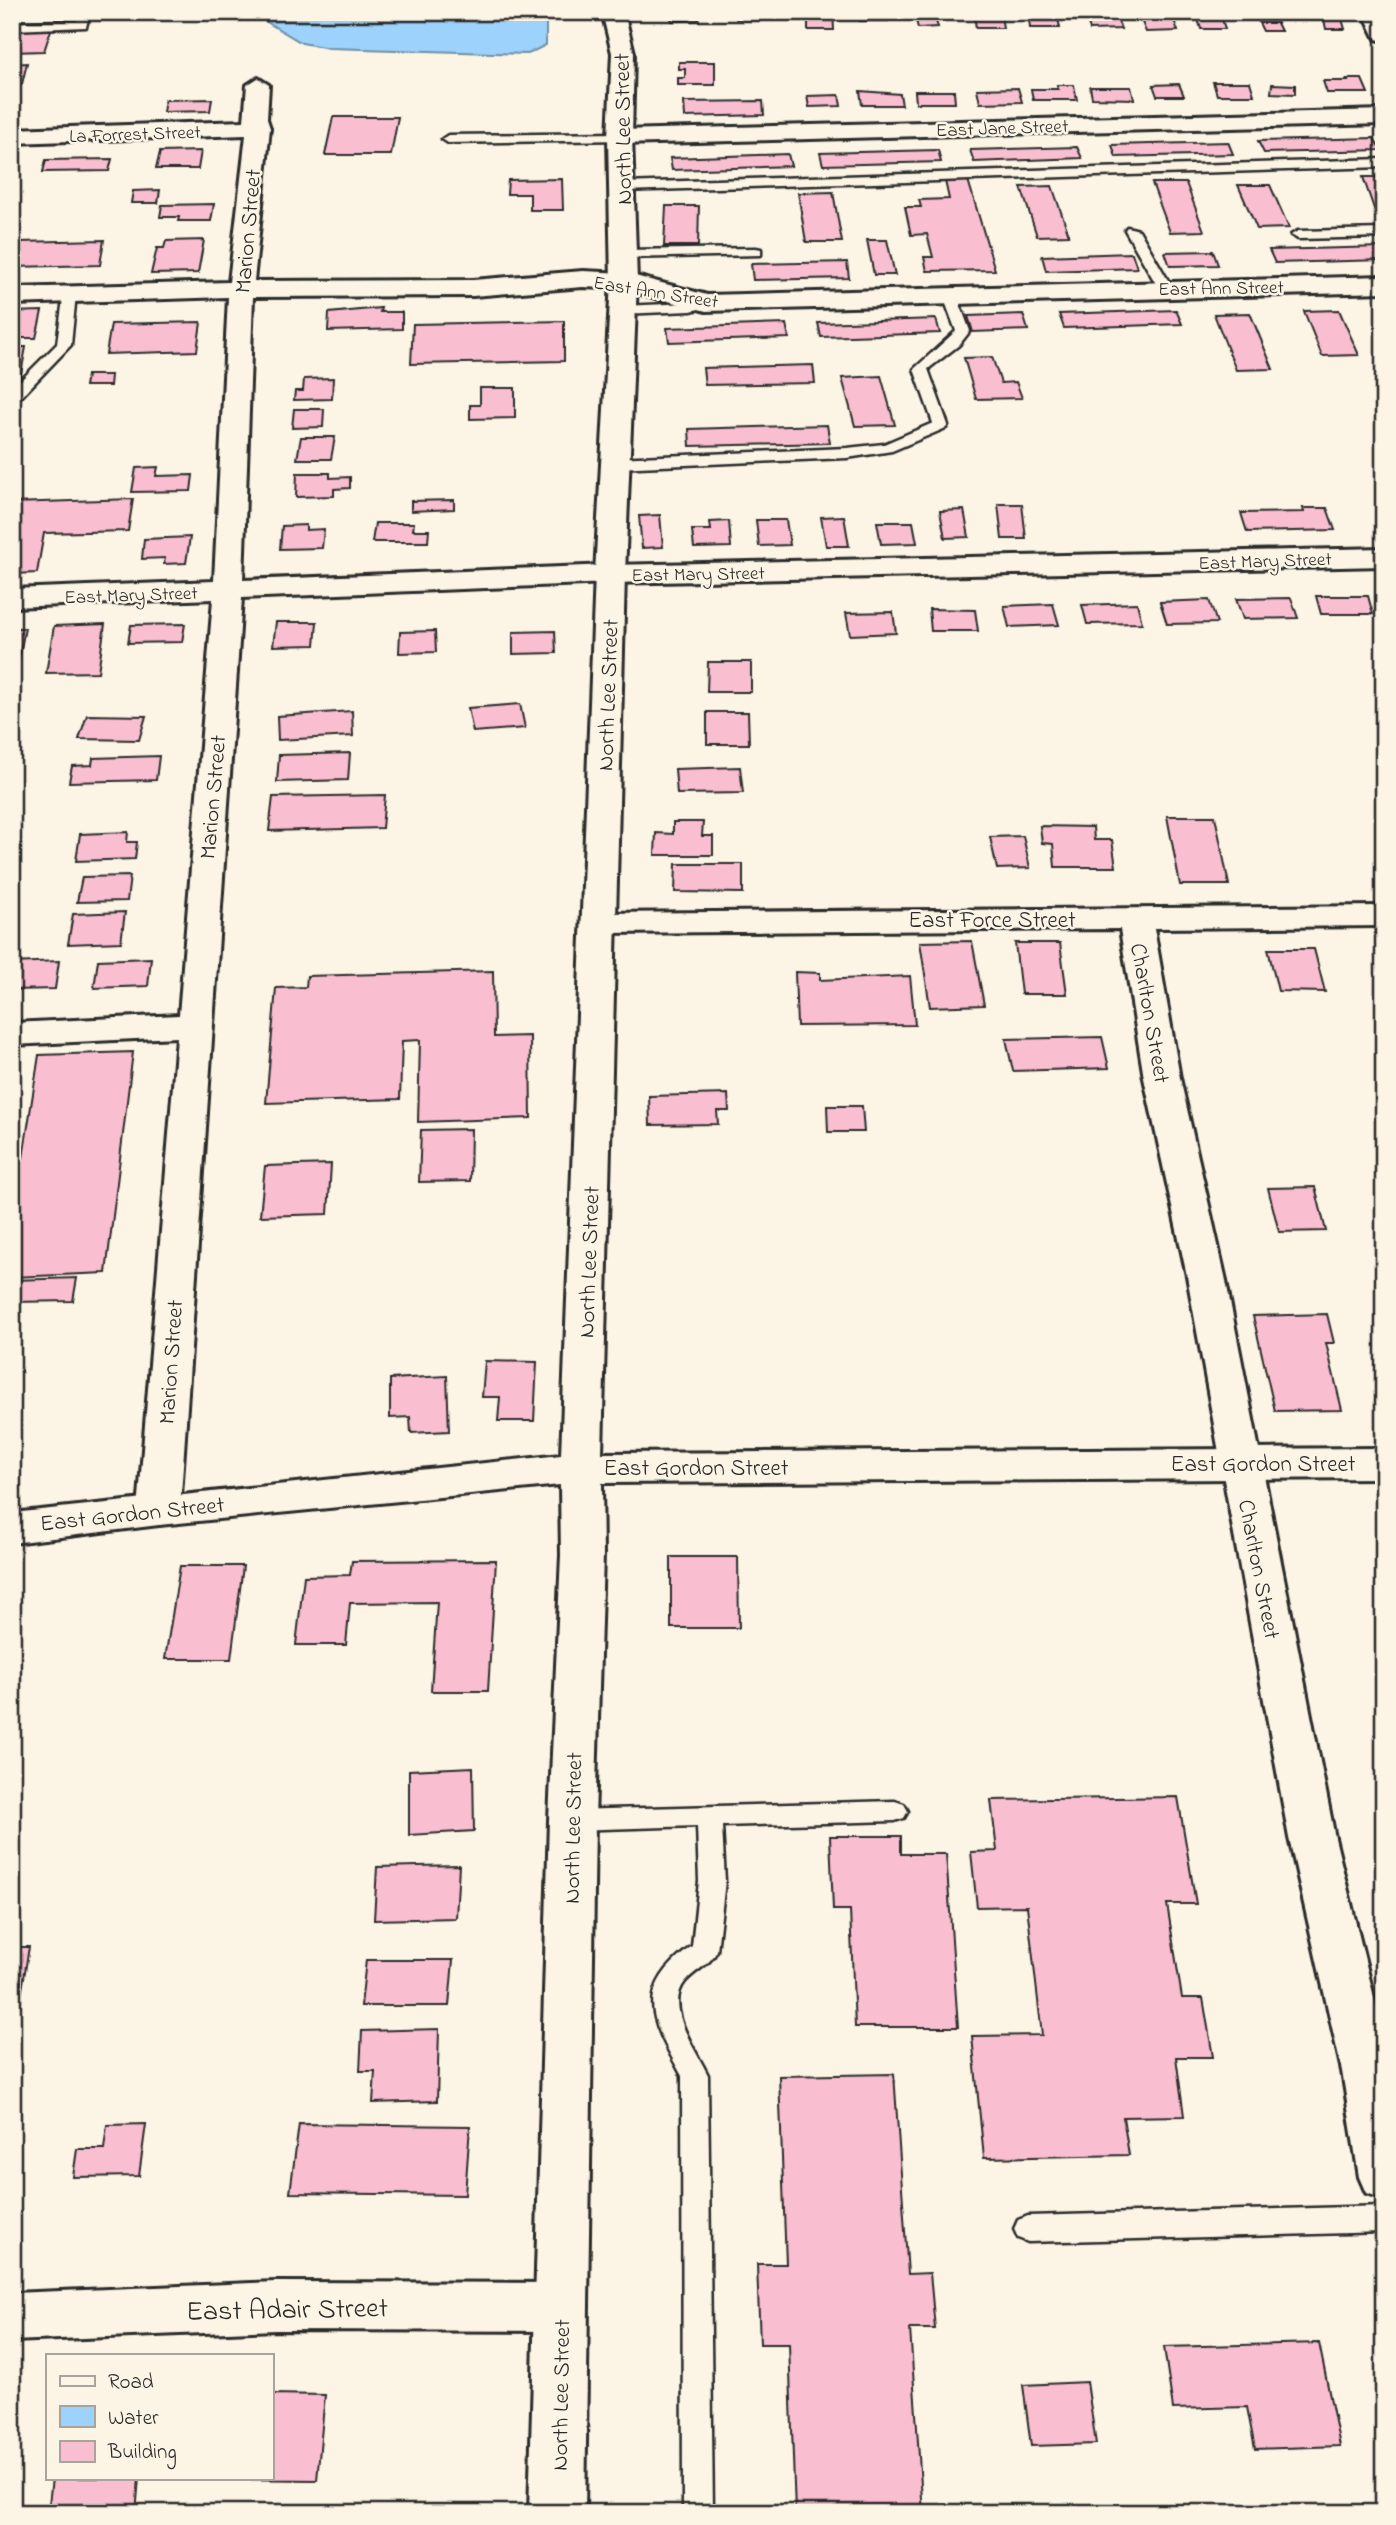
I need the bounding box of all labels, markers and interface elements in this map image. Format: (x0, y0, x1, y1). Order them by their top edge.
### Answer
street label: North Lee Street (607, 52, 642, 205)
street label: East Jane Street (935, 114, 1069, 145)
street label: La Forrest Street (69, 120, 202, 151)
street label: Marion Street (228, 167, 271, 295)
street label: East Ann Street (591, 270, 720, 317)
street label: East Ann Street (1158, 275, 1285, 304)
street label: East Mary Street (1198, 547, 1333, 579)
street label: East Mary Street (631, 561, 766, 591)
street label: East Mary Street (64, 581, 199, 613)
street label: North Lee Street (590, 618, 629, 772)
street label: Marion Street (193, 733, 236, 861)
street label: East Force Street (908, 905, 1076, 938)
street label: Charlton Street (1120, 941, 1177, 1086)
street label: North Lee Street (571, 1185, 610, 1339)
street label: Marion Street (152, 1299, 193, 1426)
street label: East Gordon Street (1171, 1449, 1356, 1482)
street label: East Gordon Street (604, 1453, 789, 1486)
street label: East Gordon Street (39, 1489, 226, 1542)
street label: Charlton Street (1228, 1497, 1287, 1642)
street label: North Lee Street (557, 1752, 592, 1904)
street label: East Adair Street (186, 2289, 388, 2334)
street label: North Lee Street (545, 2319, 580, 2471)
legend (46, 2354, 273, 2480)
text: Road (108, 2368, 154, 2398)
text: Water (108, 2404, 159, 2434)
text: Building (107, 2438, 177, 2470)

